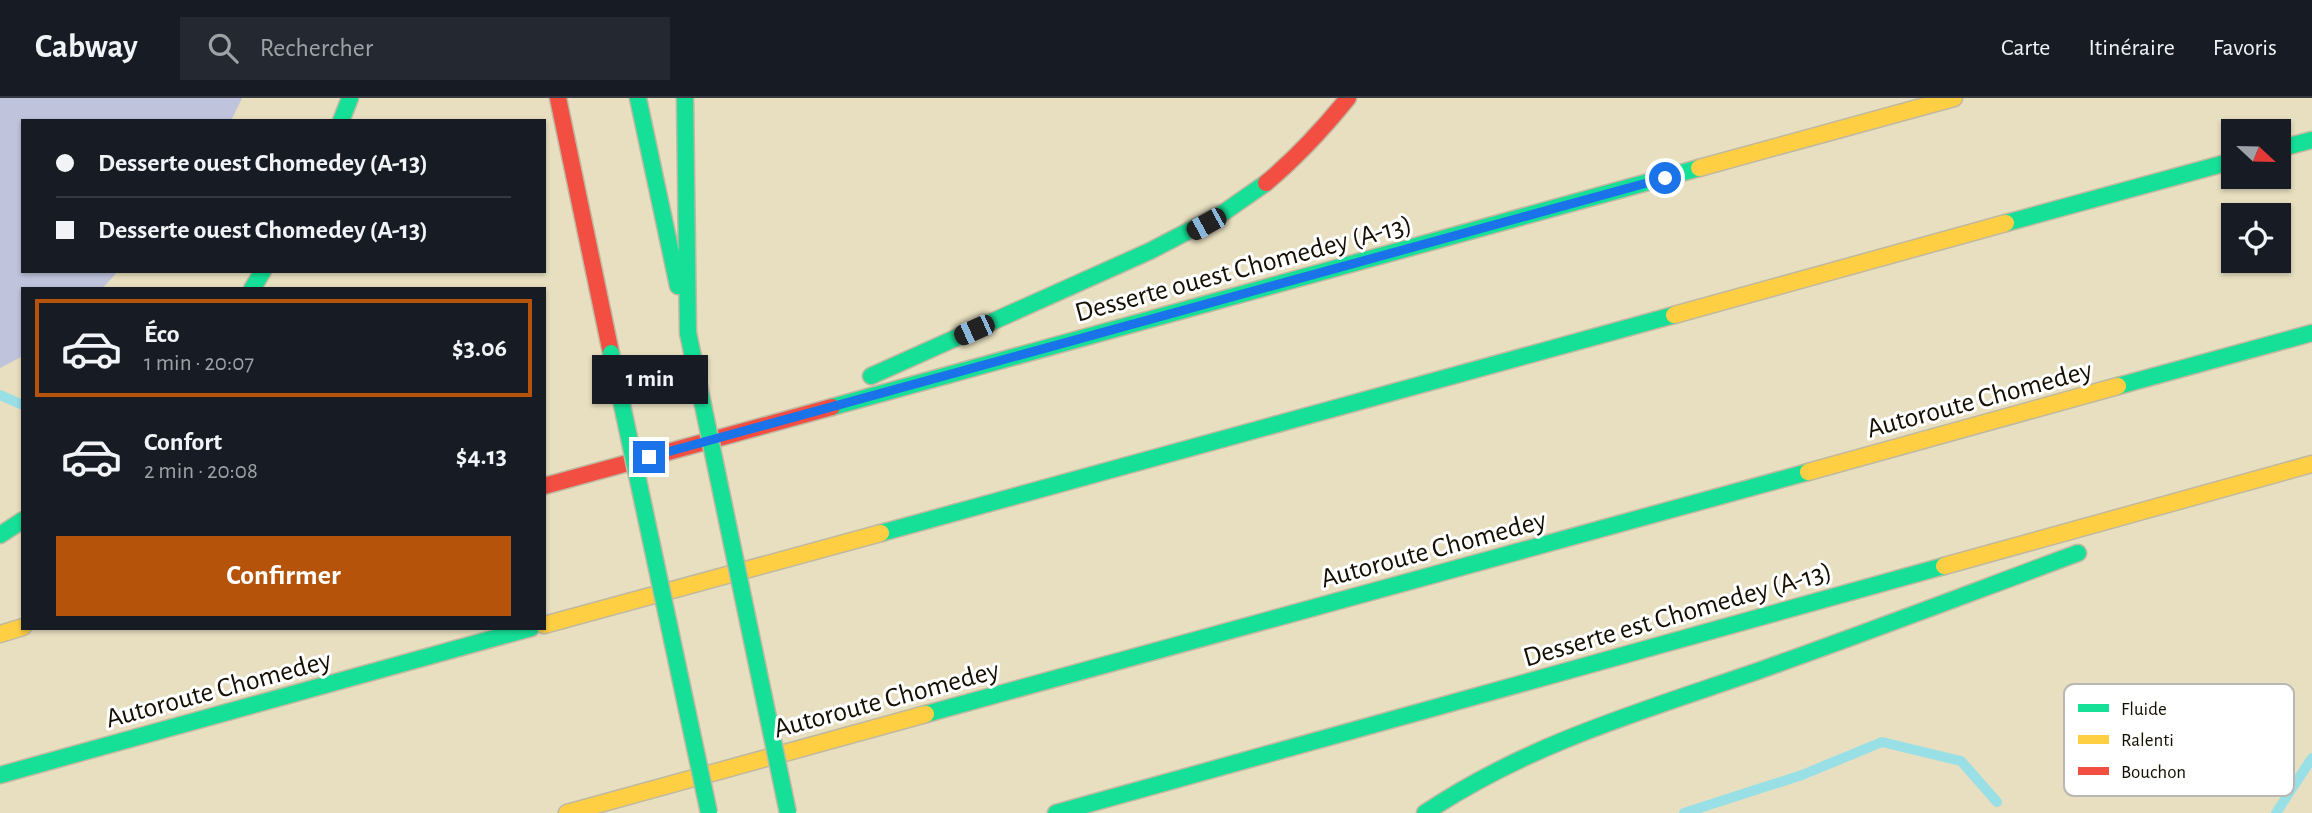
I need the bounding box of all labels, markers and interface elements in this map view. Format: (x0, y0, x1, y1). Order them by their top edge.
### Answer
search box (180, 17, 670, 80)
icon: search (204, 29, 242, 67)
text: Cabway (35, 31, 138, 64)
text: Rechercher (260, 35, 373, 61)
text: Carte (2001, 36, 2050, 60)
text: Itinéraire (2088, 36, 2175, 60)
text: Favoris (2213, 36, 2277, 60)
north arrow (2221, 119, 2291, 189)
map controls (2221, 119, 2291, 273)
text: Desserte ouest Chomedey (A-13) (98, 150, 428, 176)
route start (1649, 162, 1681, 194)
button: locate (2221, 203, 2291, 273)
car (1183, 205, 1230, 243)
street label: Desserte ouest Chomedey (A-13) (1072, 210, 1415, 327)
text: Desserte ouest Chomedey (A-13) (98, 217, 428, 243)
car (951, 312, 998, 348)
icon: car (60, 317, 123, 380)
text: Éco (144, 321, 180, 347)
text: $3.06 (452, 335, 507, 361)
text: 1 min · 20:07 (144, 352, 254, 375)
callout: 1 min (591, 356, 707, 404)
street label: Autoroute Chomedey (1864, 356, 2095, 444)
text: 1 min (626, 368, 674, 391)
icon: car (60, 425, 123, 488)
text: Confort (144, 429, 222, 455)
route end (633, 441, 665, 473)
text: $4.13 (456, 443, 507, 469)
text: 2 min · 20:08 (144, 460, 258, 483)
street label: Autoroute Chomedey (1318, 506, 1549, 594)
button: Confirmer (56, 536, 511, 616)
street label: Desserte est Chomedey (A-13) (1520, 557, 1835, 672)
street label: Autoroute Chomedey (103, 646, 334, 734)
street label: Autoroute Chomedey (771, 656, 1002, 744)
legend (2064, 684, 2294, 796)
text: Fluide (2121, 700, 2167, 719)
text: Ralenti (2121, 731, 2174, 750)
text: Bouchon (2121, 763, 2186, 782)

